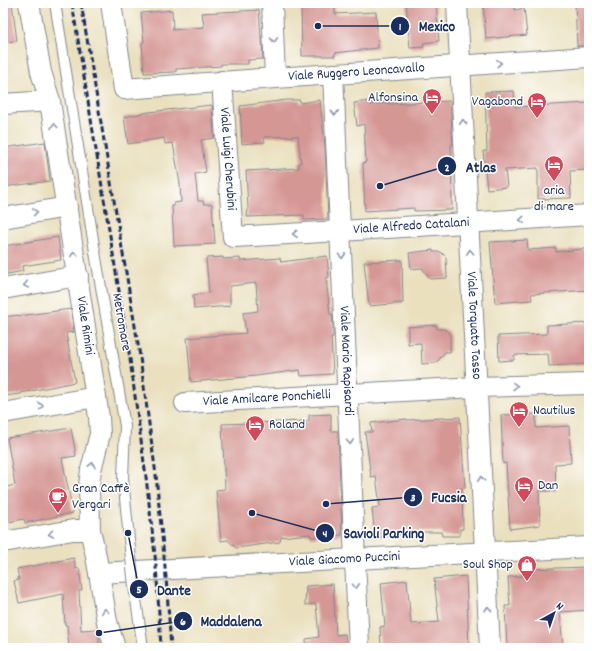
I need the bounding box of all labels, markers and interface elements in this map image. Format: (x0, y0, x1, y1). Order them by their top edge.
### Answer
callout: Mexico (390, 13, 463, 40)
text: Mexico (419, 17, 456, 39)
text: 1 (399, 19, 402, 36)
one-way arrow (269, 37, 278, 43)
street label: Viale Ruggero Leoncavallo (288, 58, 425, 87)
one-way arrow (496, 58, 502, 67)
hotel icon: Alfonsina (421, 87, 443, 115)
place label: Alfonsina (368, 88, 418, 108)
hotel icon: Vagabond (526, 91, 548, 119)
place label: Vagabond (472, 92, 523, 112)
street label: Viale Luigi Cherubini (214, 107, 241, 211)
one-way arrow (331, 110, 339, 116)
one-way arrow (459, 119, 467, 125)
one-way arrow (50, 123, 59, 129)
callout: Atlas (437, 153, 504, 180)
hotel icon: aria di mare (543, 154, 565, 182)
text: Atlas (466, 158, 496, 180)
text: 2 (444, 160, 450, 177)
place label: aria di mare (534, 181, 574, 217)
one-way arrow (32, 209, 38, 217)
street label: Viale Alfredo Catalani (353, 213, 470, 240)
one-way arrow (519, 215, 525, 224)
one-way arrow (292, 229, 298, 238)
one-way arrow (465, 249, 474, 255)
one-way arrow (70, 251, 79, 257)
one-way arrow (337, 253, 346, 259)
street label: Viale Torquato Tasso (461, 271, 486, 380)
one-way arrow (23, 280, 30, 288)
street label: Metromare (106, 291, 136, 353)
street label: Viale Rimini (70, 295, 99, 357)
street label: Viale Mario Rapisardi (334, 305, 358, 416)
one-way arrow (512, 382, 518, 390)
street label: Viale Amilcare Ponchielli (203, 385, 332, 412)
hotel icon: Nautilus (508, 400, 530, 428)
place label: Nautilus (533, 401, 576, 421)
one-way arrow (38, 402, 45, 411)
hotel icon: Roland (244, 414, 266, 442)
place label: Roland (269, 415, 305, 435)
one-way arrow (346, 439, 354, 445)
one-way arrow (87, 462, 95, 468)
hotel icon: Dan (513, 475, 535, 503)
one-way arrow (477, 476, 486, 482)
place label: Dan (538, 476, 558, 496)
place label: Gran Caffè Vergari (72, 479, 130, 515)
callout: Fucsia (403, 483, 474, 510)
cafe icon: Gran Caffè Vergari (47, 486, 69, 514)
text: Fucsia (431, 488, 468, 510)
text: 3 (410, 490, 416, 507)
callout: Savioli Parking (315, 519, 432, 546)
text: Savioli Parking (344, 524, 425, 546)
text: 4 (323, 526, 328, 543)
one-way arrow (48, 529, 54, 538)
street label: Viale Giacomo Puccini (289, 547, 401, 573)
shop icon: Soul Shop (516, 554, 538, 582)
place label: Soul Shop (463, 555, 513, 575)
callout: Dante (129, 576, 199, 603)
text: Dante (157, 581, 191, 603)
text: 5 (136, 582, 142, 599)
one-way arrow (352, 583, 361, 589)
north arrow (534, 593, 574, 633)
text: N (552, 599, 567, 615)
one-way arrow (483, 606, 492, 612)
one-way arrow (101, 608, 110, 614)
callout: Maddalena (173, 608, 270, 635)
text: Maddalena (200, 612, 262, 634)
text: 6 (180, 614, 186, 631)

